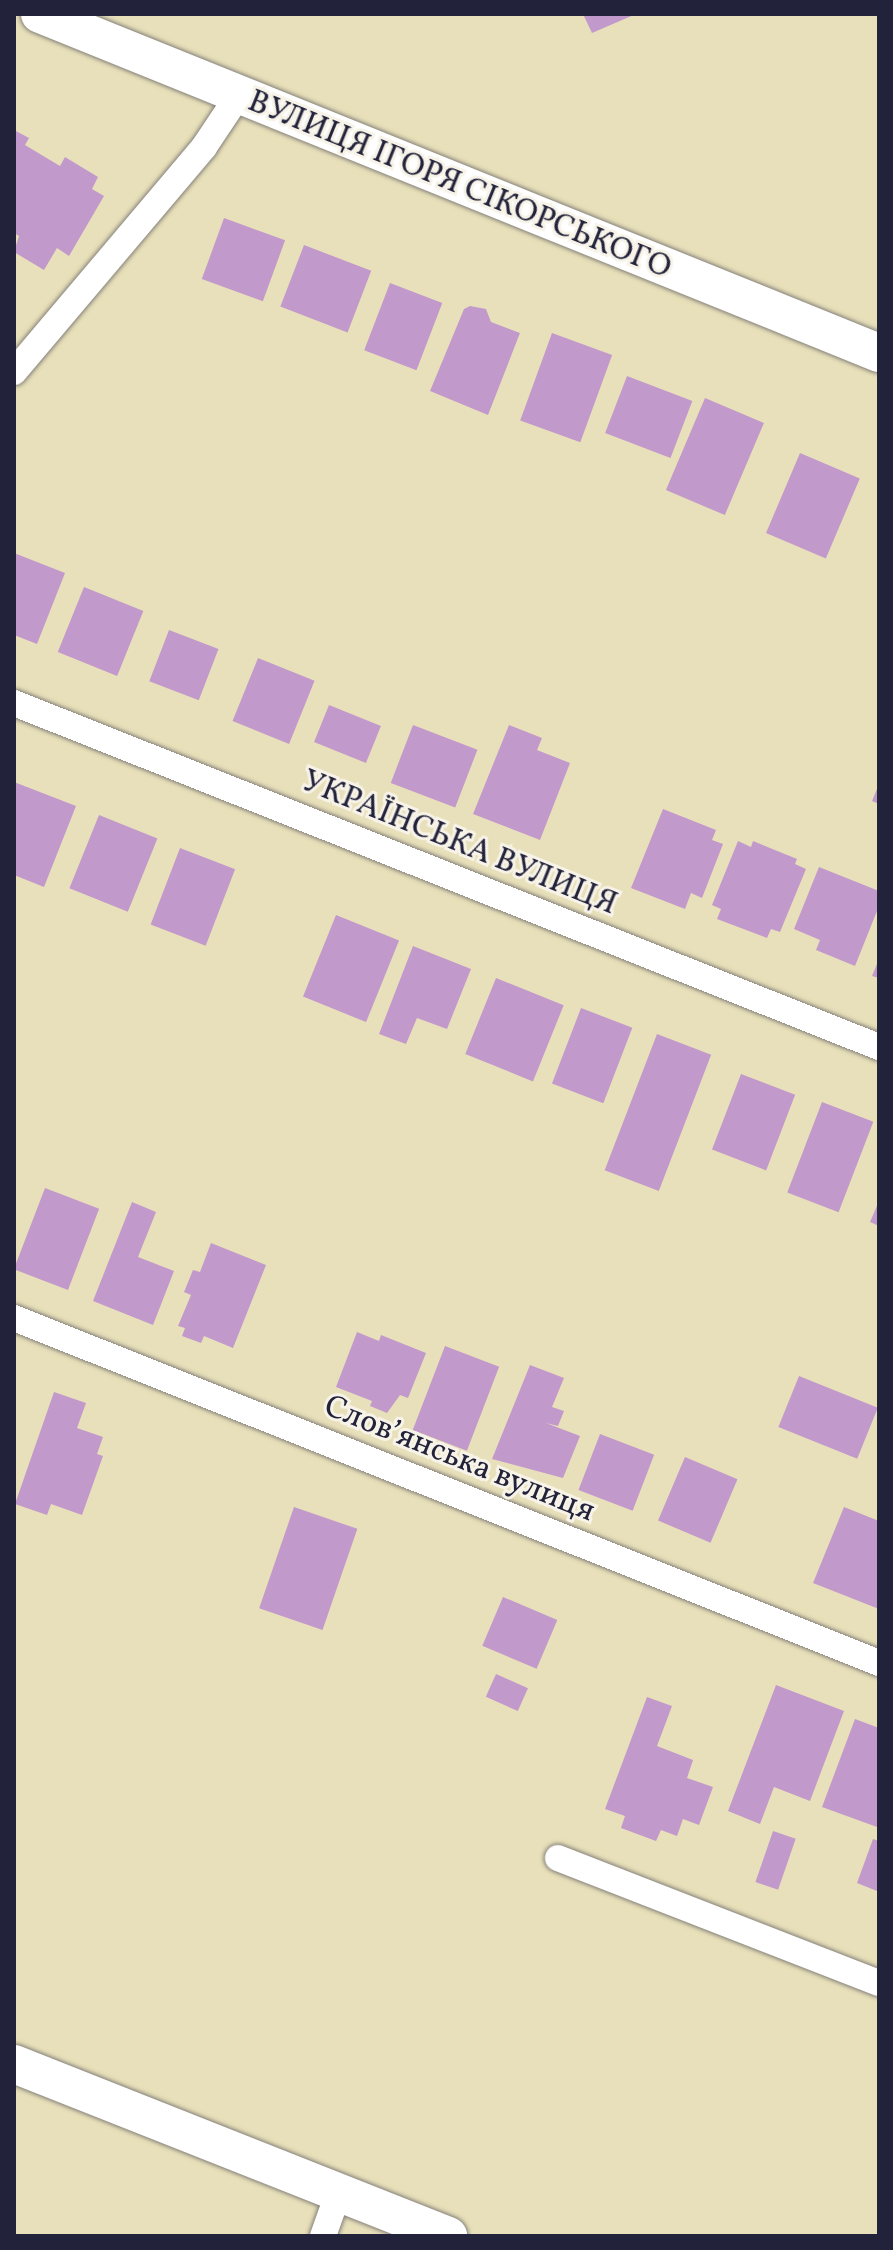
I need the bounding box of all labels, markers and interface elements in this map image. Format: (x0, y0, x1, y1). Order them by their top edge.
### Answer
street label: ВУЛИЦЯ ІГОРЯ СІКОРСЬКОГО (242, 83, 676, 289)
street label: УКРАЇНСЬКА ВУЛИЦЯ (296, 763, 622, 925)
street label: Словʼянська вулиця (318, 1388, 600, 1532)

